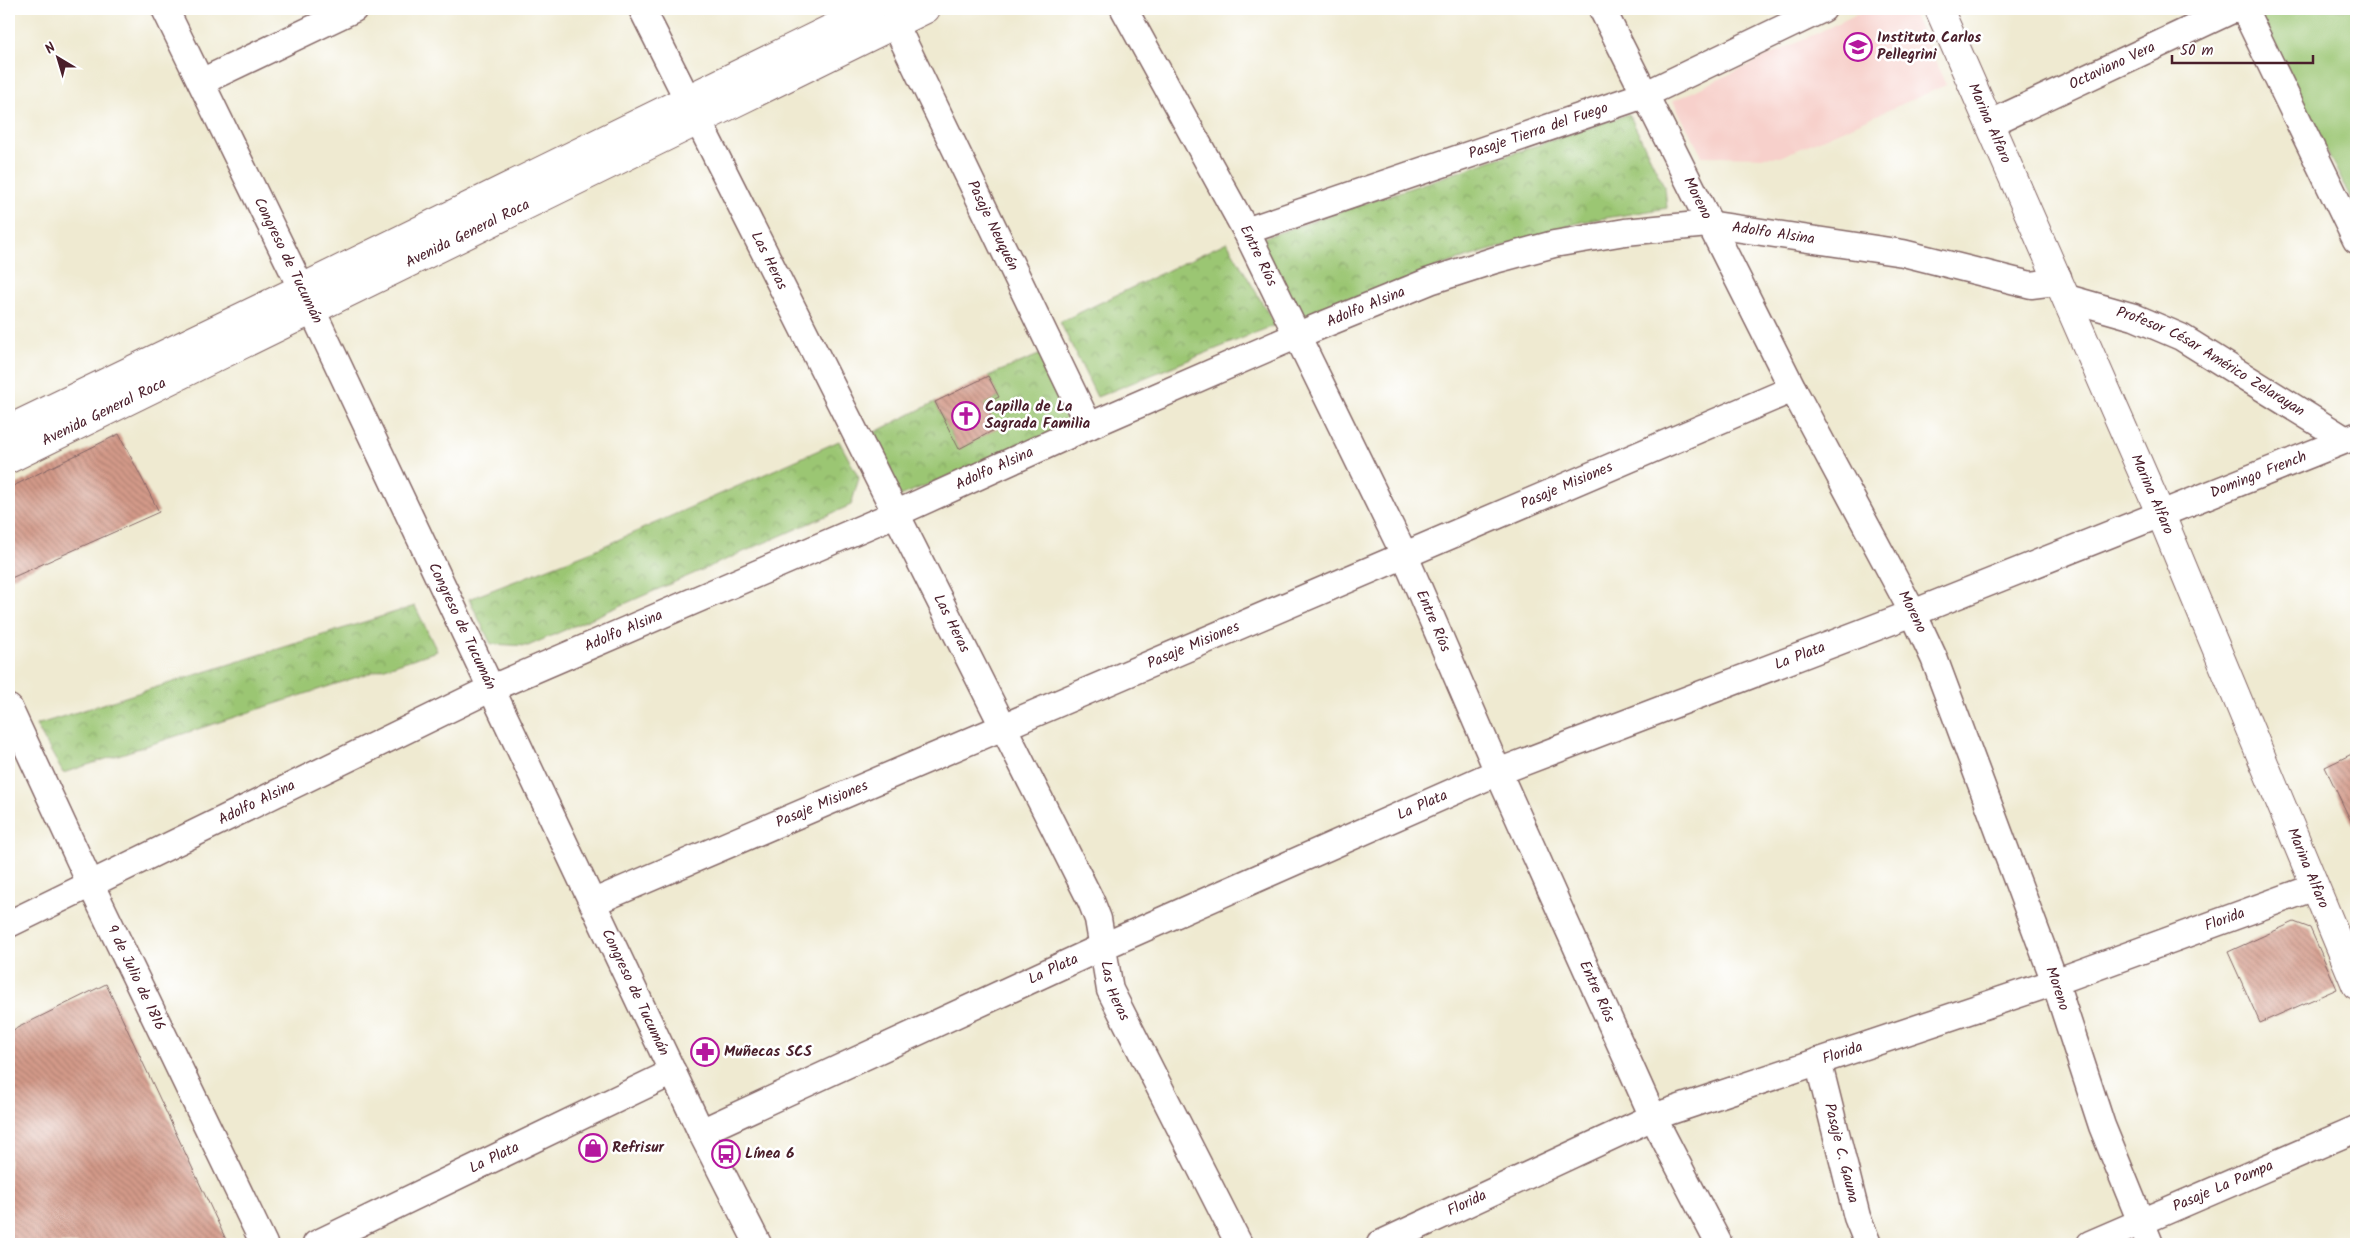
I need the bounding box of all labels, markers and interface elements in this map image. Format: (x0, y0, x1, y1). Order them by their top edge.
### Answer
place label: Instituto Carlos Pellegrini (1877, 26, 1981, 67)
north arrow (32, 32, 82, 82)
school or university icon: Instituto Carlos Pellegrini (1843, 32, 1873, 62)
scale bar (2172, 32, 2314, 64)
street label: Octaviano Vera (2065, 35, 2160, 97)
text: N (40, 37, 61, 60)
text: 50 m (2180, 39, 2214, 63)
street label: Marina Alfaro (1961, 79, 2018, 168)
street label: Pasaje Tierra del Fuego (1465, 96, 1612, 166)
street label: Moreno (1676, 173, 1718, 224)
street label: Pasaje Neuquén (960, 176, 1025, 275)
street label: Congreso de Tucumán (247, 193, 329, 328)
street label: Avenida General Roca (401, 193, 534, 275)
street label: Adolfo Alsina (1730, 216, 1816, 252)
street label: Entre Ríos (1233, 221, 1284, 291)
street label: Las Heras (744, 227, 794, 295)
street label: Adolfo Alsina (1323, 280, 1409, 334)
street label: Profesor César Américo Zelarayan (2113, 300, 2309, 423)
street label: Avenida General Roca (38, 372, 171, 453)
place label: Capilla de La Sagrada Familia (985, 395, 1091, 436)
church icon: Capilla de La Sagrada Familia (951, 401, 981, 431)
street label: Adolfo Alsina (952, 441, 1038, 497)
street label: Domingo French (2207, 445, 2310, 505)
street label: Marina Alfaro (2124, 450, 2180, 539)
street label: Pasaje Misiones (1517, 455, 1617, 516)
street label: Congreso de Tucumán (421, 559, 502, 694)
street label: Entre Ríos (1409, 586, 1457, 657)
street label: Moreno (1891, 586, 1933, 637)
street label: Las Heras (926, 590, 976, 658)
street label: Adolfo Alsina (581, 604, 667, 659)
street label: Pasaje Misiones (1143, 615, 1244, 676)
street label: La Plata (1771, 636, 1829, 677)
street label: Adolfo Alsina (214, 774, 300, 832)
street label: Pasaje Misiones (772, 774, 873, 835)
street label: La Plata (1393, 784, 1452, 827)
street label: Marina Alfaro (2280, 824, 2335, 913)
street label: Florida (2201, 902, 2248, 938)
street label: 9 de Julio de 1816 (100, 921, 171, 1035)
street label: Congreso de Tucumán (595, 925, 675, 1060)
street label: La Plata (1024, 947, 1082, 991)
street label: Entre Ríos (1572, 957, 1621, 1027)
street label: Las Heras (1093, 959, 1136, 1026)
street label: Moreno (2038, 963, 2076, 1014)
street label: Florida (1819, 1035, 1866, 1071)
pharmacy icon: Muñecas SCS (690, 1037, 720, 1067)
place label: Muñecas SCS (724, 1040, 813, 1064)
street label: Pasaje C. Gauna (1817, 1101, 1865, 1206)
shop icon: Refrisur (578, 1133, 608, 1163)
street label: La Plata (465, 1136, 523, 1180)
place label: Refrisur (612, 1136, 664, 1160)
bus stop icon: Línea 6 (711, 1139, 741, 1169)
place label: Línea 6 (745, 1142, 794, 1166)
street label: Pasaje La Pampa (2169, 1154, 2277, 1219)
street label: Florida (1443, 1184, 1491, 1223)

